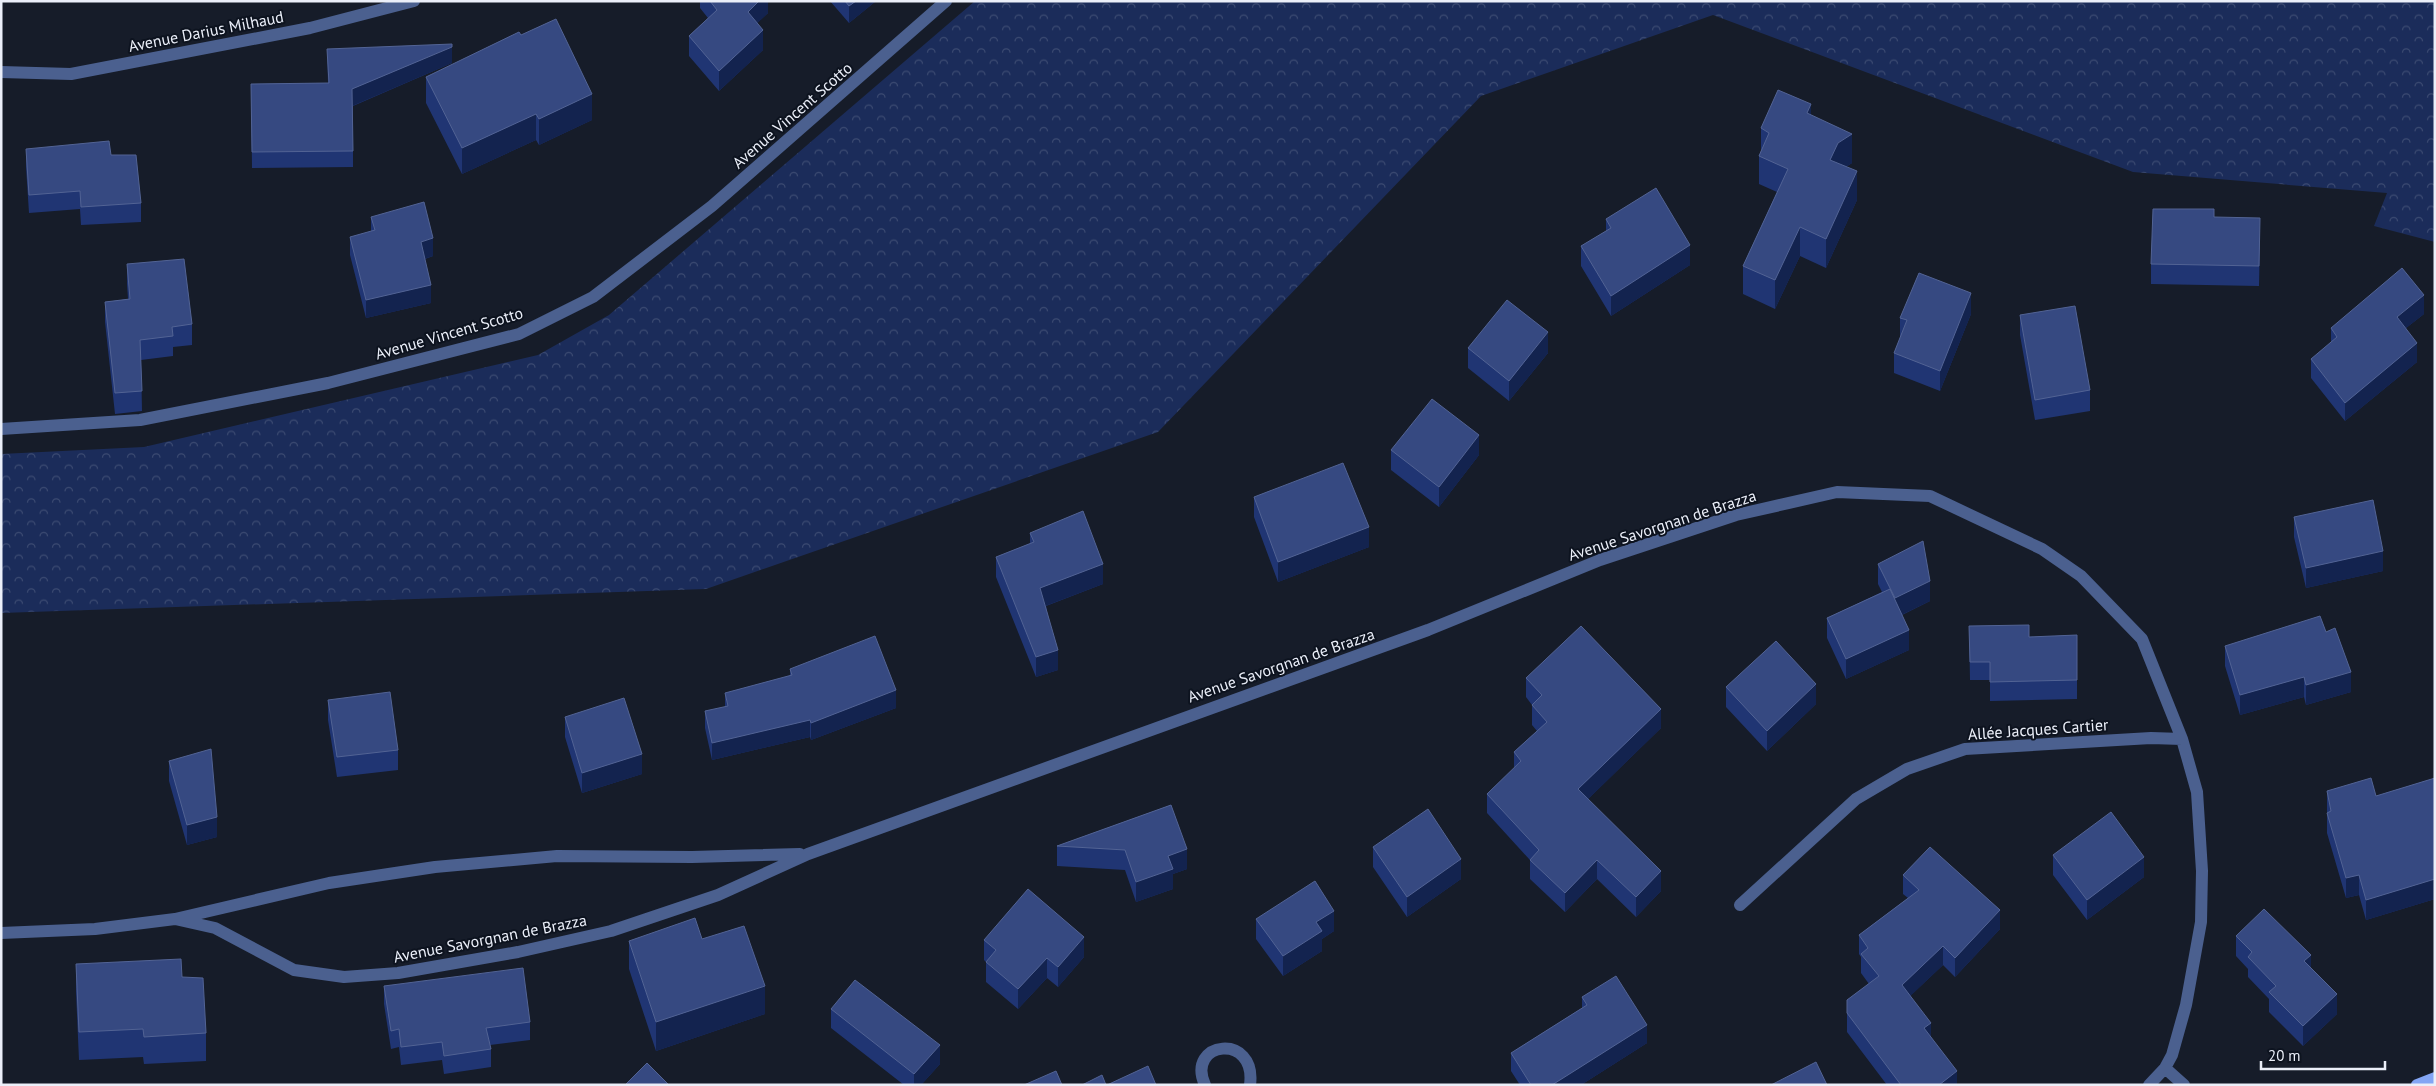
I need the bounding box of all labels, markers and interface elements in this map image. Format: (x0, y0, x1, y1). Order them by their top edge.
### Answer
street label: Avenue Darius Milhaud (127, 6, 285, 56)
street label: Avenue Vincent Scotto (728, 57, 856, 173)
street label: Avenue Vincent Scotto (373, 302, 525, 364)
street label: Avenue Savorgnan de Brazza (1565, 485, 1759, 565)
street label: Avenue Savorgnan de Brazza (1185, 624, 1377, 706)
street label: Allée Jacques Cartier (1967, 714, 2110, 744)
street label: Avenue Savorgnan de Brazza (392, 909, 588, 967)
scale bar (2261, 1038, 2385, 1070)
text: 20 m (2268, 1046, 2301, 1065)

